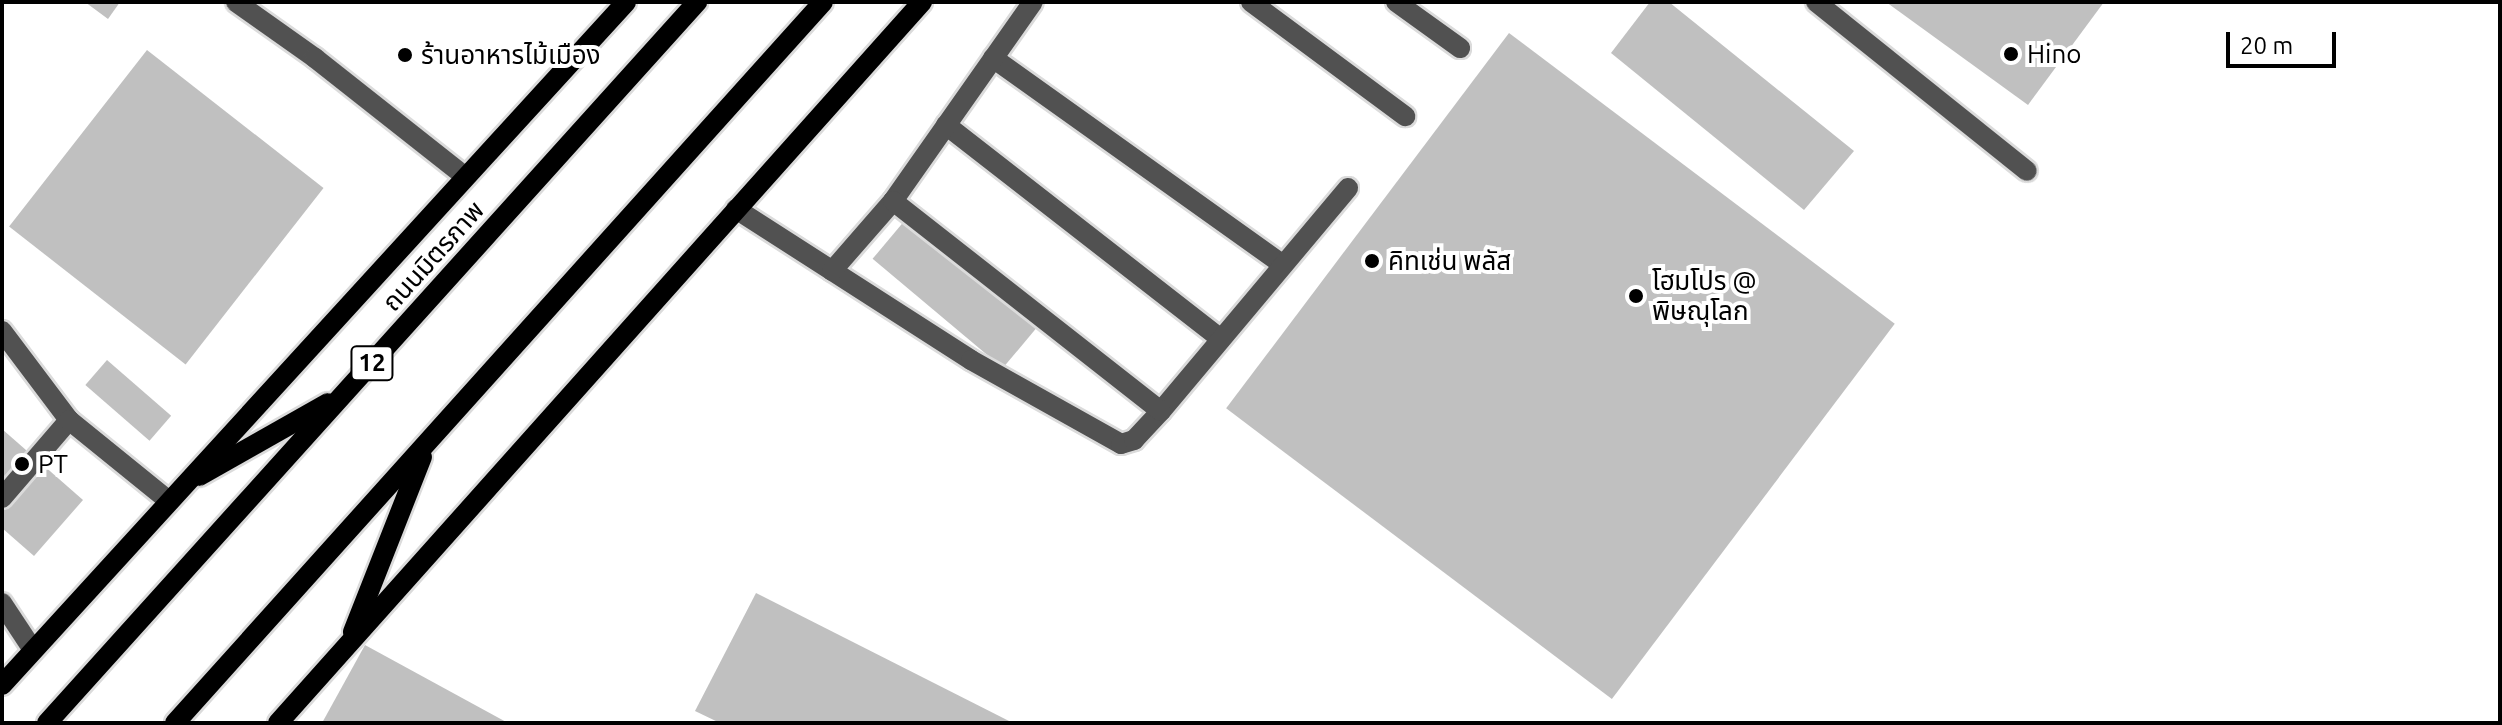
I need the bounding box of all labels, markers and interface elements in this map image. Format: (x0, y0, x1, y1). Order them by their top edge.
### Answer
scale bar (2230, 16, 2340, 66)
text: 20 m (2240, 32, 2293, 59)
place label: Hino (2027, 38, 2081, 70)
place label: ร้านอาหารไม้เมือง (421, 39, 601, 71)
marker: Hino (2002, 45, 2020, 63)
marker: ร้านอาหารไม้เมือง (396, 46, 414, 64)
street label: ถนนมิตรภาพ (376, 195, 490, 317)
place label: คิทเช่น พลัส (1388, 245, 1511, 277)
marker: คิทเช่น พลัส (1363, 252, 1381, 270)
place label: โฮมโปร @ พิษณุโลก (1652, 265, 1757, 326)
marker: โฮมโปร @ พิษณุโลก (1627, 287, 1645, 305)
road number: 12 (350, 343, 394, 383)
place label: PT (38, 448, 68, 480)
marker: PT (13, 455, 31, 473)

